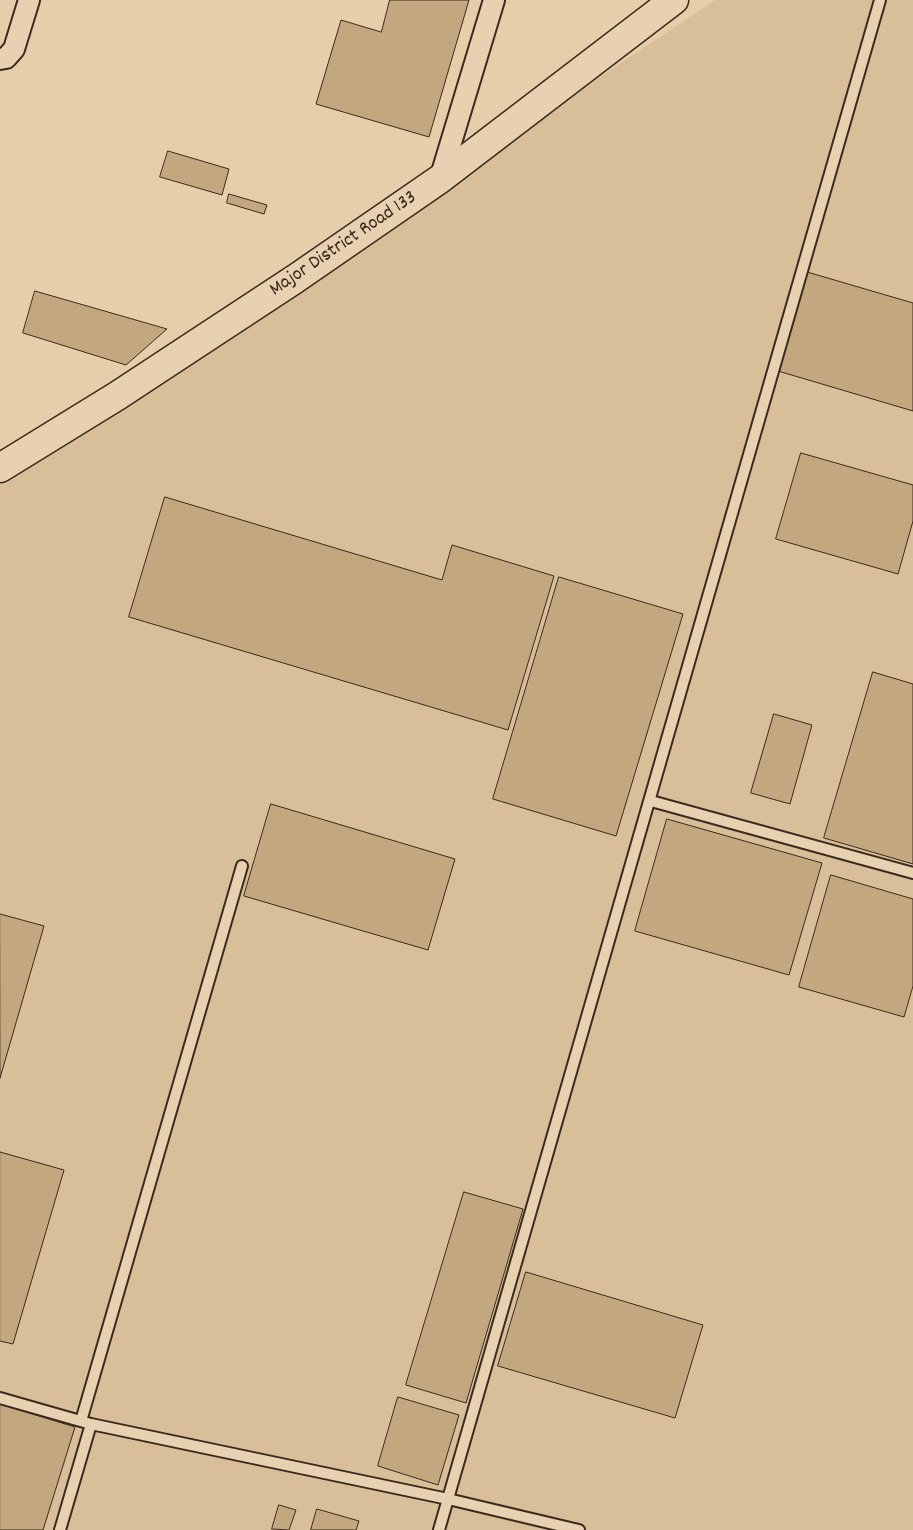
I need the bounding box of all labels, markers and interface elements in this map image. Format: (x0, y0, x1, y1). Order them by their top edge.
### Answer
street label: Major District Road 133 (266, 187, 422, 303)

